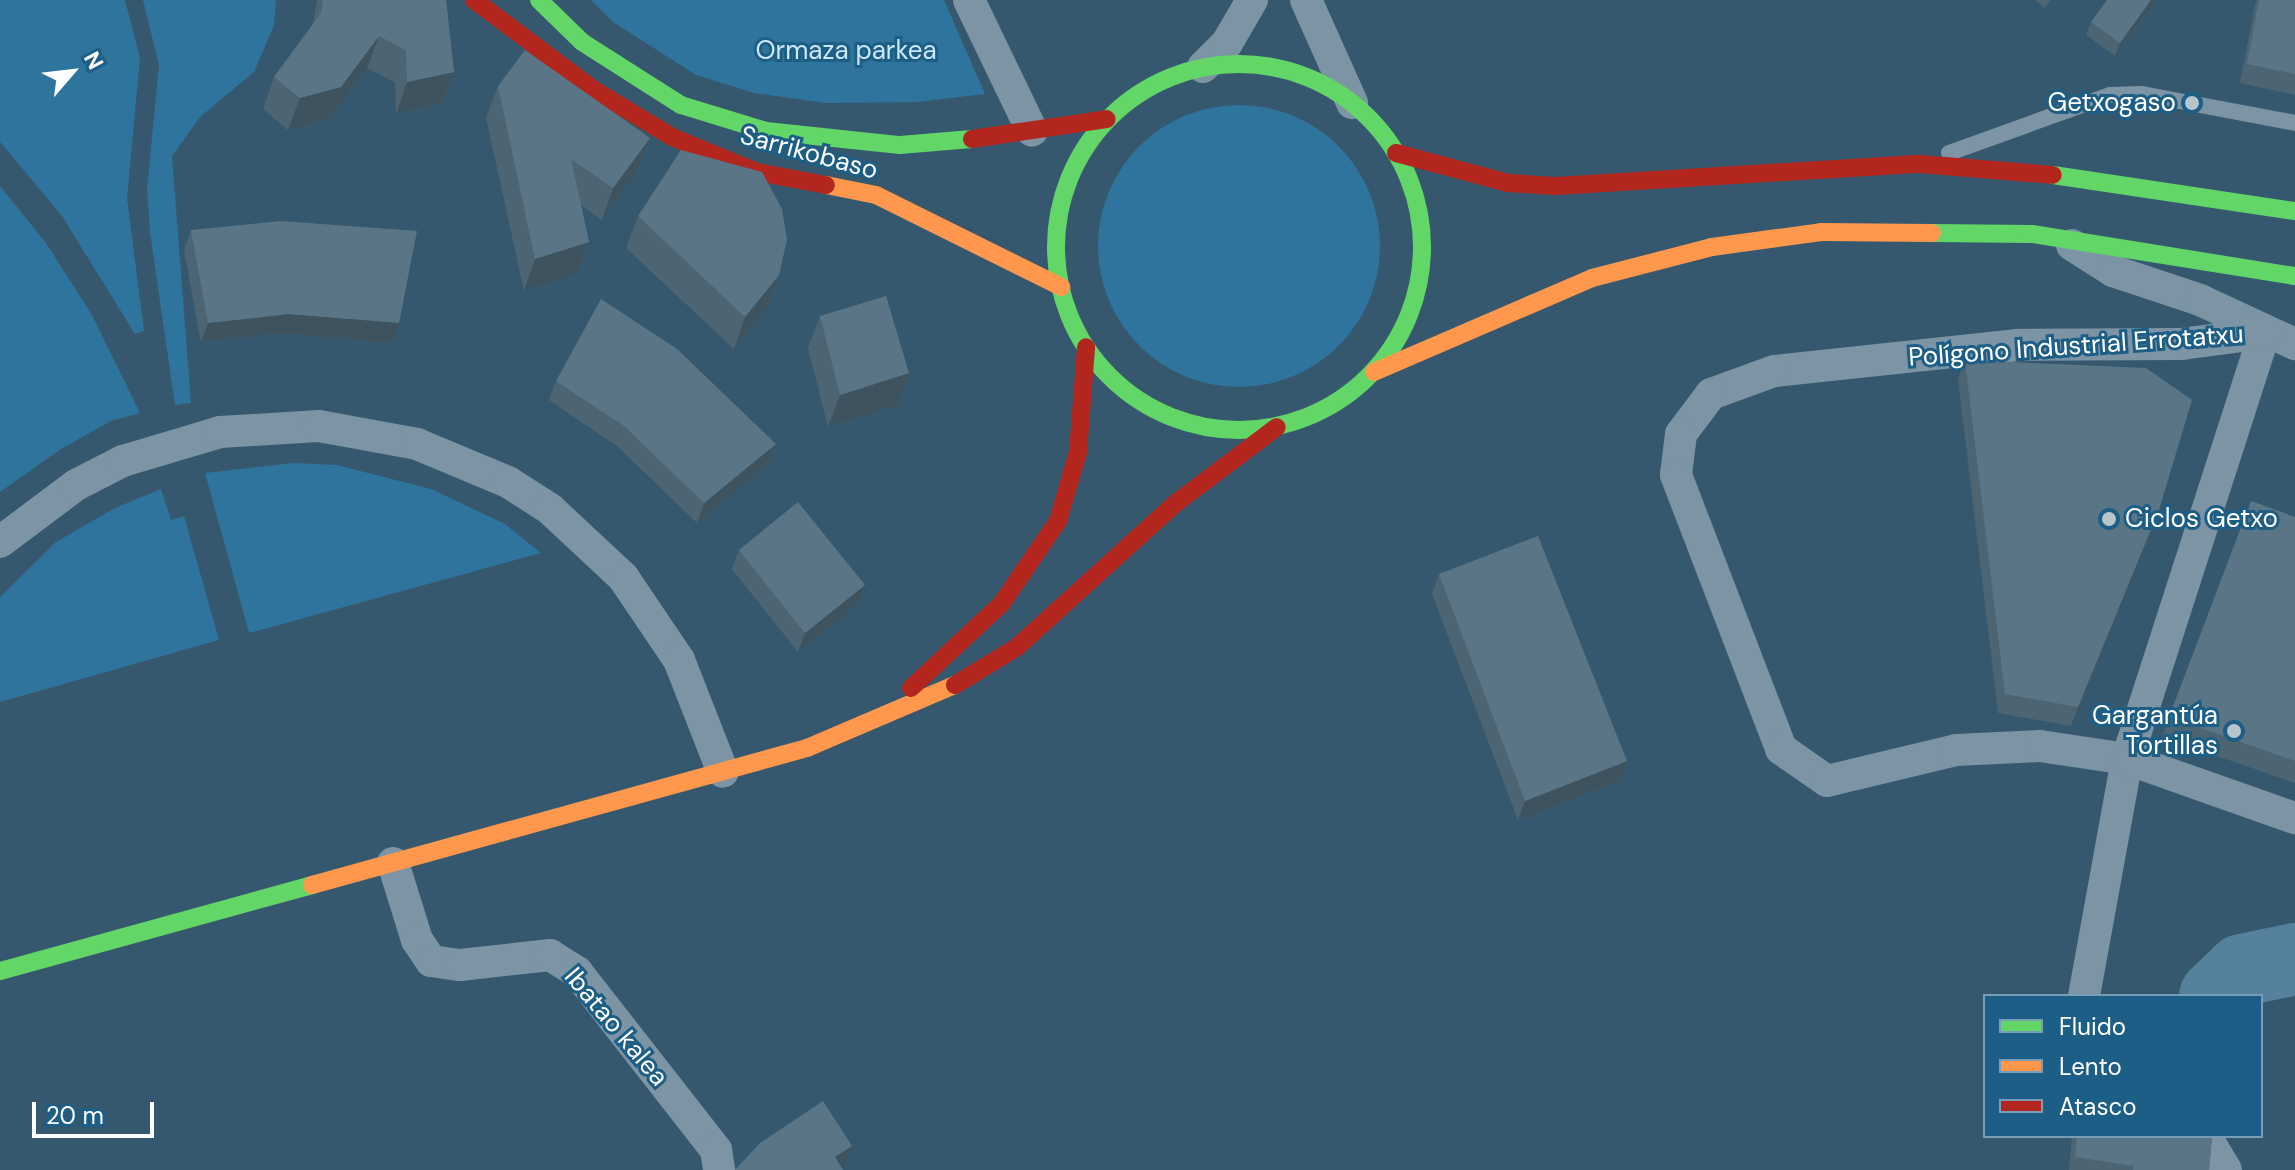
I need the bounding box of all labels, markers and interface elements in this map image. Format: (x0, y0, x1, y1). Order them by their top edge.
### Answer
north arrow (32, 32, 112, 112)
park label: Ormaza parkea (755, 35, 937, 67)
text: N (77, 47, 110, 74)
place label: Getxogaso (2047, 87, 2176, 119)
marker: Getxogaso (2183, 94, 2201, 112)
street label: Sarrikobaso (737, 120, 881, 186)
street label: Polígono Industrial Errotatxu (1907, 319, 2245, 373)
place label: Ciclos Getxo (2125, 503, 2278, 535)
marker: Ciclos Getxo (2100, 510, 2118, 528)
place label: Gargantúa Tortillas (2092, 700, 2218, 762)
marker: Gargantúa Tortillas (2225, 722, 2243, 740)
street label: Ibatao kalea (558, 962, 674, 1092)
legend (1983, 994, 2263, 1138)
text: Fluido (2059, 1011, 2126, 1042)
text: Lento (2059, 1051, 2122, 1082)
scale bar (36, 1086, 158, 1136)
text: Atasco (2059, 1091, 2136, 1122)
text: 20 m (46, 1100, 104, 1131)

